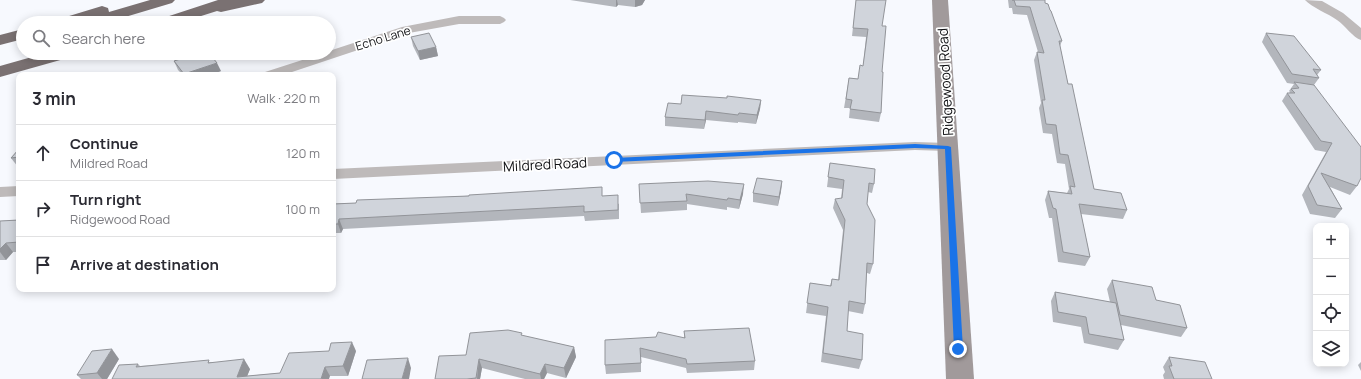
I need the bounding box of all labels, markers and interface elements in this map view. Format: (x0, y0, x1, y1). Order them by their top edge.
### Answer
search box (16, 16, 336, 60)
street label: Echo Lane (353, 22, 413, 54)
icon: search (30, 27, 52, 49)
text: Search here (62, 28, 145, 49)
street label: Ridgewood Road (933, 28, 957, 136)
text: 3 min (32, 87, 76, 110)
text: Walk · 220 m (247, 89, 320, 107)
text: Continue (70, 133, 138, 154)
icon: ahead (32, 142, 54, 164)
text: 120 m (286, 144, 320, 162)
route start (605, 151, 623, 169)
street label: Mildred Road (503, 152, 587, 176)
text: Mildred Road (70, 154, 148, 172)
text: Turn right (70, 189, 141, 210)
icon: right (32, 198, 54, 220)
text: 100 m (285, 200, 320, 218)
text: Ridgewood Road (70, 210, 170, 228)
map controls (1313, 223, 1349, 367)
button: + (1313, 223, 1349, 259)
icon: arrive (32, 254, 54, 276)
text: Arrive at destination (70, 254, 219, 275)
button: − (1313, 259, 1349, 295)
button: locate (1313, 295, 1349, 331)
button: layers (1313, 331, 1349, 367)
route end (949, 340, 967, 358)

